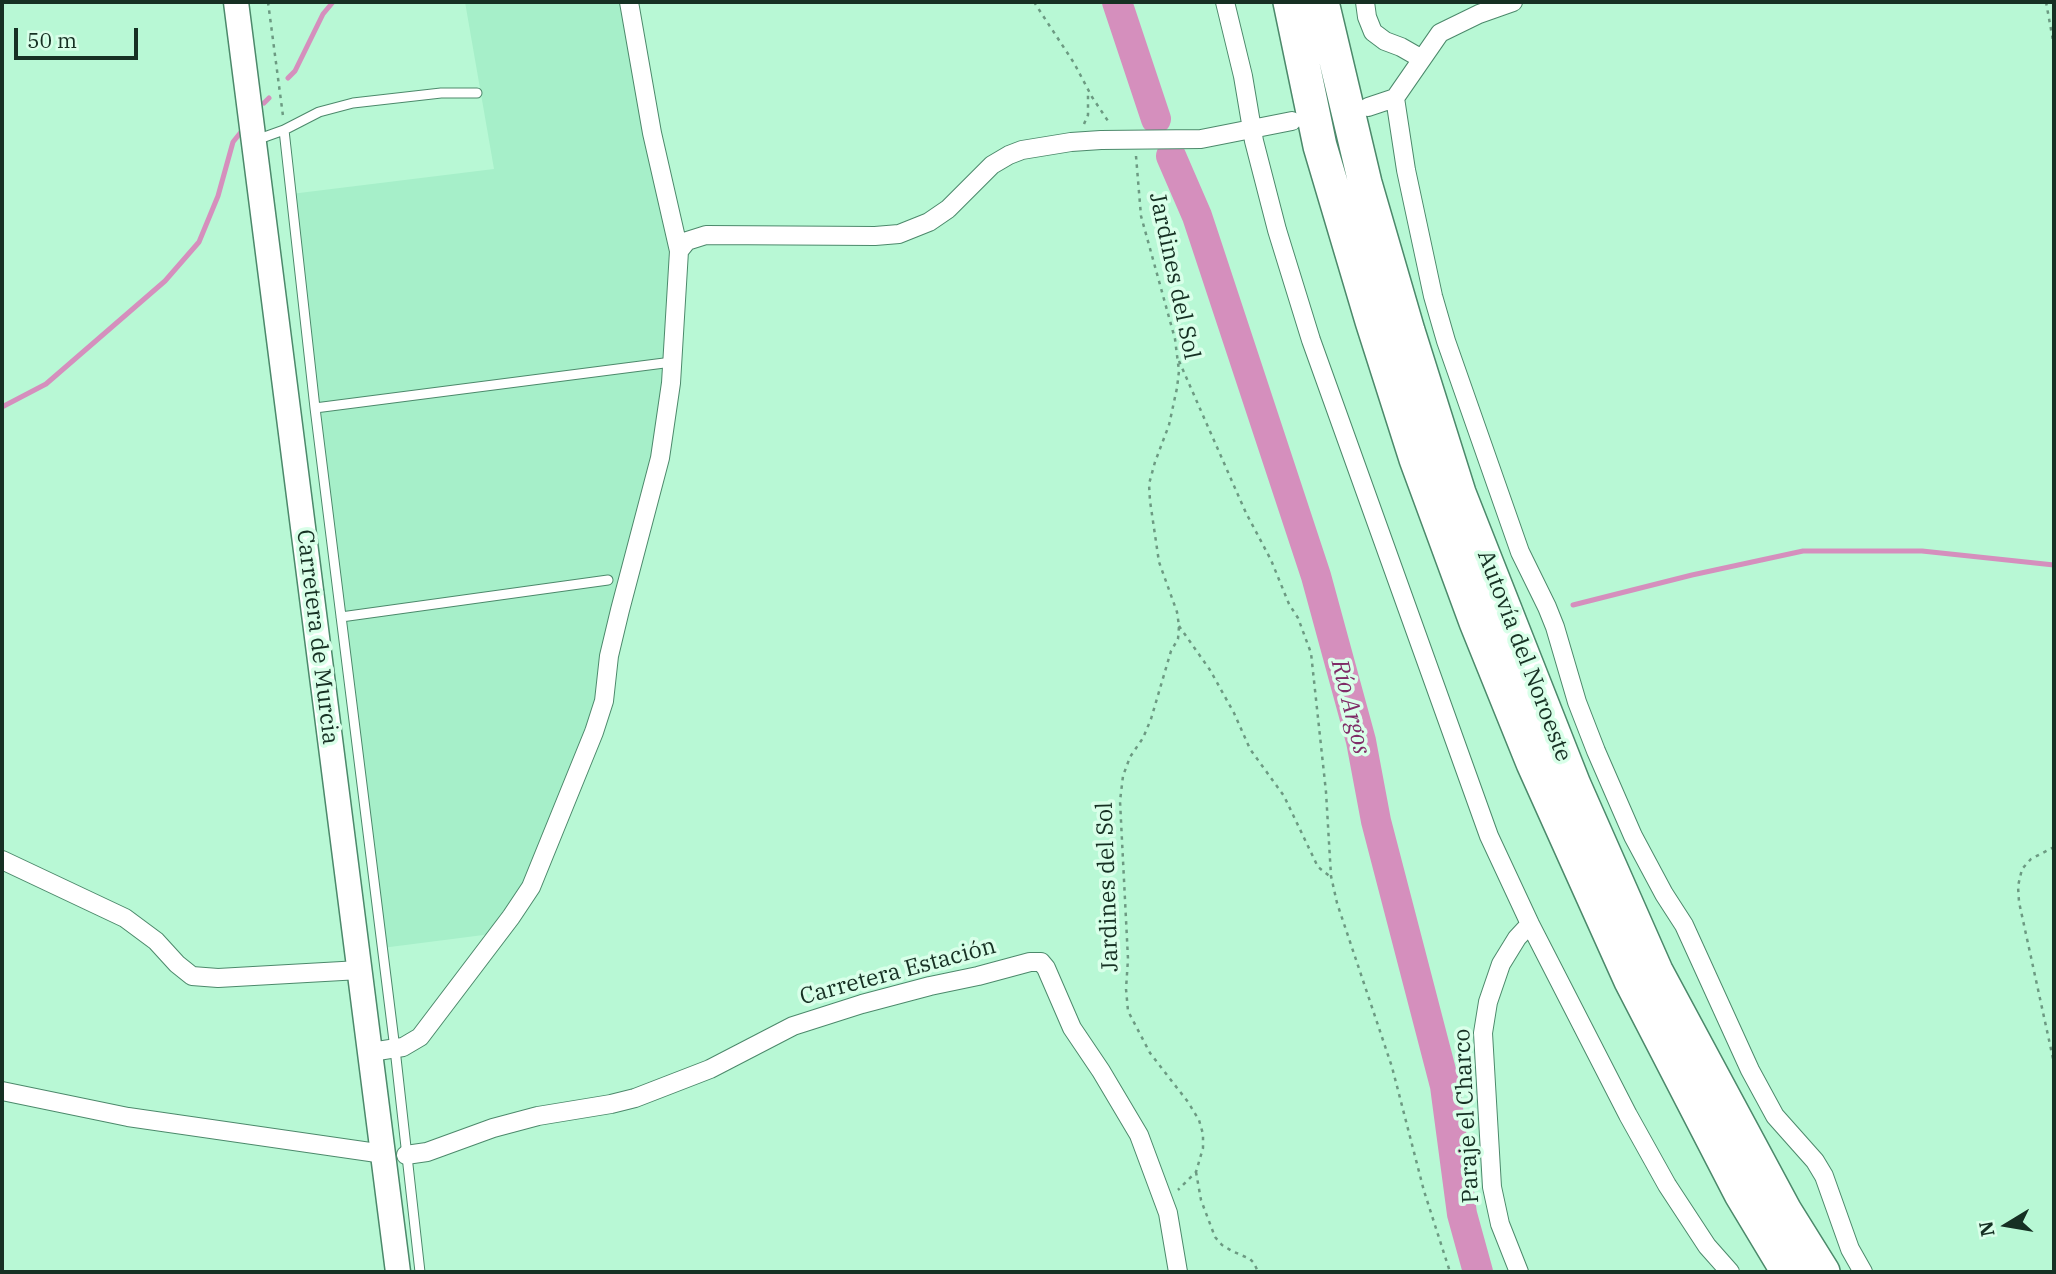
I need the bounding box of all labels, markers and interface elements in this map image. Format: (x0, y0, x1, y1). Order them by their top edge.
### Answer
scale bar (18, 14, 142, 58)
text: 50 m (27, 26, 77, 54)
street label: Jardines del Sol (1143, 190, 1205, 362)
street label: Carretera de Murcia (290, 528, 344, 746)
street label: Autovía del Noroeste (1471, 546, 1577, 766)
water label: Río Argos (1324, 657, 1376, 757)
street label: Jardines del Sol (1091, 802, 1125, 972)
street label: Carretera Estación (797, 933, 999, 1011)
street label: Paraje el Charco (1449, 1028, 1485, 1204)
north arrow (1972, 1190, 2042, 1260)
text: N (1973, 1219, 2000, 1239)

